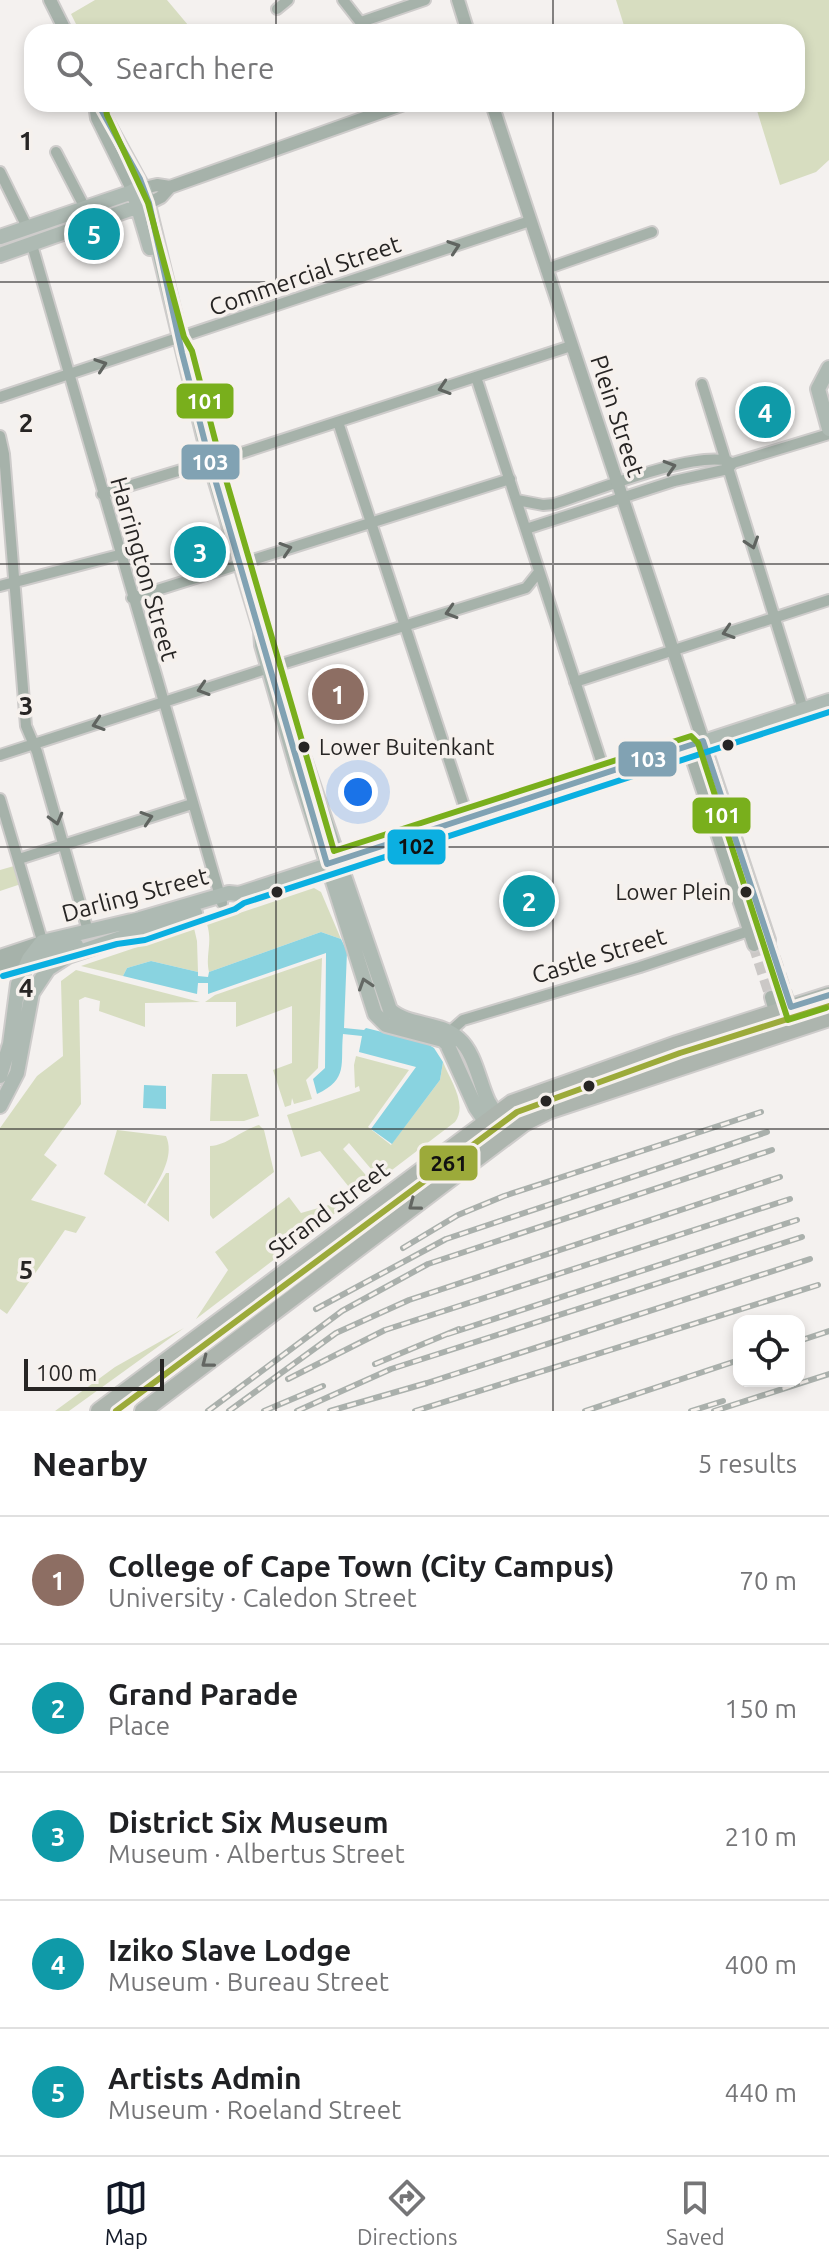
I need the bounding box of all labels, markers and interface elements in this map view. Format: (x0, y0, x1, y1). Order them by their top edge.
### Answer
search box (24, 24, 805, 112)
icon: search (52, 46, 96, 90)
text: Search here (116, 51, 275, 85)
text: 1 (19, 126, 33, 155)
pin: 5 (68, 204, 120, 264)
street label: Commercial Street (206, 230, 405, 321)
one-way arrow (446, 240, 460, 256)
street label: Plein Street (585, 352, 650, 480)
one-way arrow (93, 359, 107, 375)
one-way arrow (437, 378, 451, 394)
line badge: 101 (175, 382, 235, 420)
pin: 4 (739, 382, 791, 442)
text: 101 (186, 388, 224, 413)
text: 2 (19, 408, 33, 437)
line badge: 103 (180, 443, 241, 481)
text: 103 (191, 449, 229, 474)
one-way arrow (663, 460, 677, 476)
street label: Harrington Street (105, 474, 184, 665)
pin: 3 (174, 522, 226, 582)
one-way arrow (743, 536, 759, 549)
one-way arrow (278, 542, 292, 558)
one-way arrow (445, 602, 459, 618)
one-way arrow (722, 623, 736, 639)
pin: 1 (312, 664, 364, 724)
one-way arrow (197, 680, 211, 696)
text: 3 (19, 691, 33, 720)
one-way arrow (91, 714, 105, 730)
place label: Lower Buitenkant (319, 734, 495, 759)
unlabelled marker (720, 737, 736, 753)
marker: Lower Buitenkant (296, 739, 312, 755)
line badge: 103 (617, 740, 678, 778)
text: 103 (629, 746, 667, 771)
your location (338, 772, 378, 812)
line badge: 101 (691, 796, 752, 835)
text: 101 (703, 802, 741, 827)
one-way arrow (47, 812, 63, 826)
one-way arrow (139, 812, 153, 828)
line badge: 102 (386, 828, 447, 866)
text: 102 (397, 833, 435, 858)
street label: Darling Street (59, 862, 212, 927)
pin: 2 (503, 871, 555, 931)
place label: Lower Plein (615, 879, 731, 904)
unlabelled marker (269, 884, 285, 900)
marker: Lower Plein (738, 884, 754, 900)
street label: Castle Street (528, 922, 670, 989)
text: 4 (19, 973, 33, 1002)
one-way arrow (359, 977, 375, 991)
unlabelled marker (581, 1078, 597, 1094)
unlabelled marker (538, 1093, 554, 1109)
line badge: 261 (418, 1144, 479, 1182)
text: 261 (430, 1150, 468, 1175)
street label: Strand Street (263, 1155, 395, 1264)
one-way arrow (409, 1195, 423, 1209)
text: 5 (19, 1255, 33, 1284)
map controls (733, 1315, 805, 1387)
button: locate (733, 1315, 805, 1387)
one-way arrow (201, 1352, 216, 1366)
scale bar (24, 1355, 164, 1391)
text: 100 m (36, 1360, 97, 1385)
text: Nearby (32, 1444, 147, 1482)
text: 5 results (698, 1449, 797, 1478)
text: College of Cape Town (City Campus) (108, 1549, 615, 1583)
text: 1 (51, 1566, 65, 1595)
text: 70 m (739, 1566, 797, 1595)
text: University · Caledon Street (108, 1583, 417, 1612)
text: Grand Parade (108, 1677, 298, 1711)
text: 2 (51, 1694, 65, 1723)
text: 150 m (725, 1694, 797, 1723)
text: Place (108, 1711, 170, 1740)
text: District Six Museum (108, 1805, 389, 1839)
text: 3 (51, 1822, 65, 1851)
text: 210 m (725, 1822, 797, 1851)
text: Museum · Albertus Street (108, 1839, 405, 1868)
text: Iziko Slave Lodge (108, 1933, 351, 1967)
text: 4 (51, 1950, 65, 1979)
text: 400 m (725, 1950, 797, 1979)
text: Museum · Bureau Street (108, 1967, 389, 1996)
text: Artists Admin (108, 2061, 302, 2095)
text: 5 (51, 2078, 65, 2107)
text: 440 m (725, 2078, 797, 2107)
text: Museum · Roeland Street (108, 2095, 401, 2124)
tab: Map (104, 2176, 148, 2249)
tab: Directions (357, 2176, 457, 2249)
tab: Saved (666, 2176, 725, 2249)

